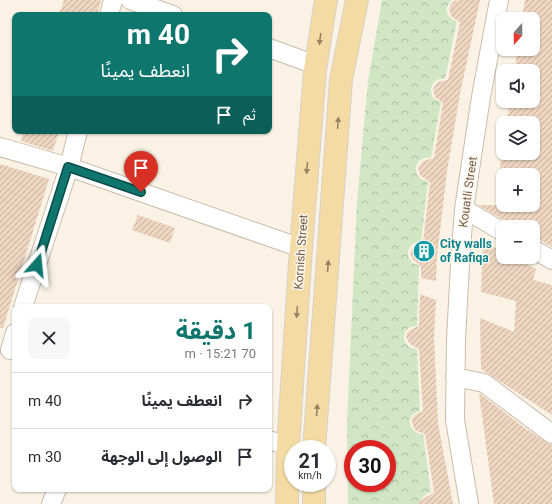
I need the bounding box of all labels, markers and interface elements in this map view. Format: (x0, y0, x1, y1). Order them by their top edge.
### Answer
north arrow (496, 12, 540, 56)
map controls (496, 12, 540, 264)
text: 40 m (127, 18, 190, 51)
icon: right (204, 28, 256, 80)
one-way arrow (317, 32, 323, 45)
text: انعطف يمينًا (101, 60, 190, 81)
button: sound (496, 64, 540, 108)
icon: arrive (213, 104, 235, 126)
text: ثم (243, 106, 256, 124)
button: layers (496, 116, 540, 160)
one-way arrow (335, 117, 342, 129)
pin (124, 151, 158, 192)
street label: Kouatli Street (456, 155, 480, 229)
icon: arrive (130, 157, 152, 179)
one-way arrow (304, 162, 311, 174)
button: + (496, 168, 540, 212)
street label: Kornish Street (291, 214, 311, 290)
button: − (496, 220, 540, 264)
place label: City walls of Rafiqa (440, 237, 492, 265)
building icon: City walls of Rafiqa (411, 238, 437, 264)
position arrow (16, 244, 58, 286)
one-way arrow (324, 260, 331, 273)
one-way arrow (293, 306, 300, 318)
button: close (28, 317, 70, 359)
text: 1 دقيقة (176, 317, 256, 345)
text: 70 m · 15:21 (185, 346, 256, 361)
icon: right (234, 390, 256, 412)
text: 40 m (28, 392, 62, 410)
text: انعطف يمينًا (142, 392, 222, 410)
one-way arrow (314, 404, 321, 416)
speed limit sign: 30 (344, 440, 396, 492)
icon: arrive (234, 446, 256, 468)
text: 30 m (28, 448, 62, 466)
text: الوصول إلى الوجهة (101, 448, 222, 466)
text: 21 (299, 449, 321, 473)
text: km/h (298, 470, 322, 481)

